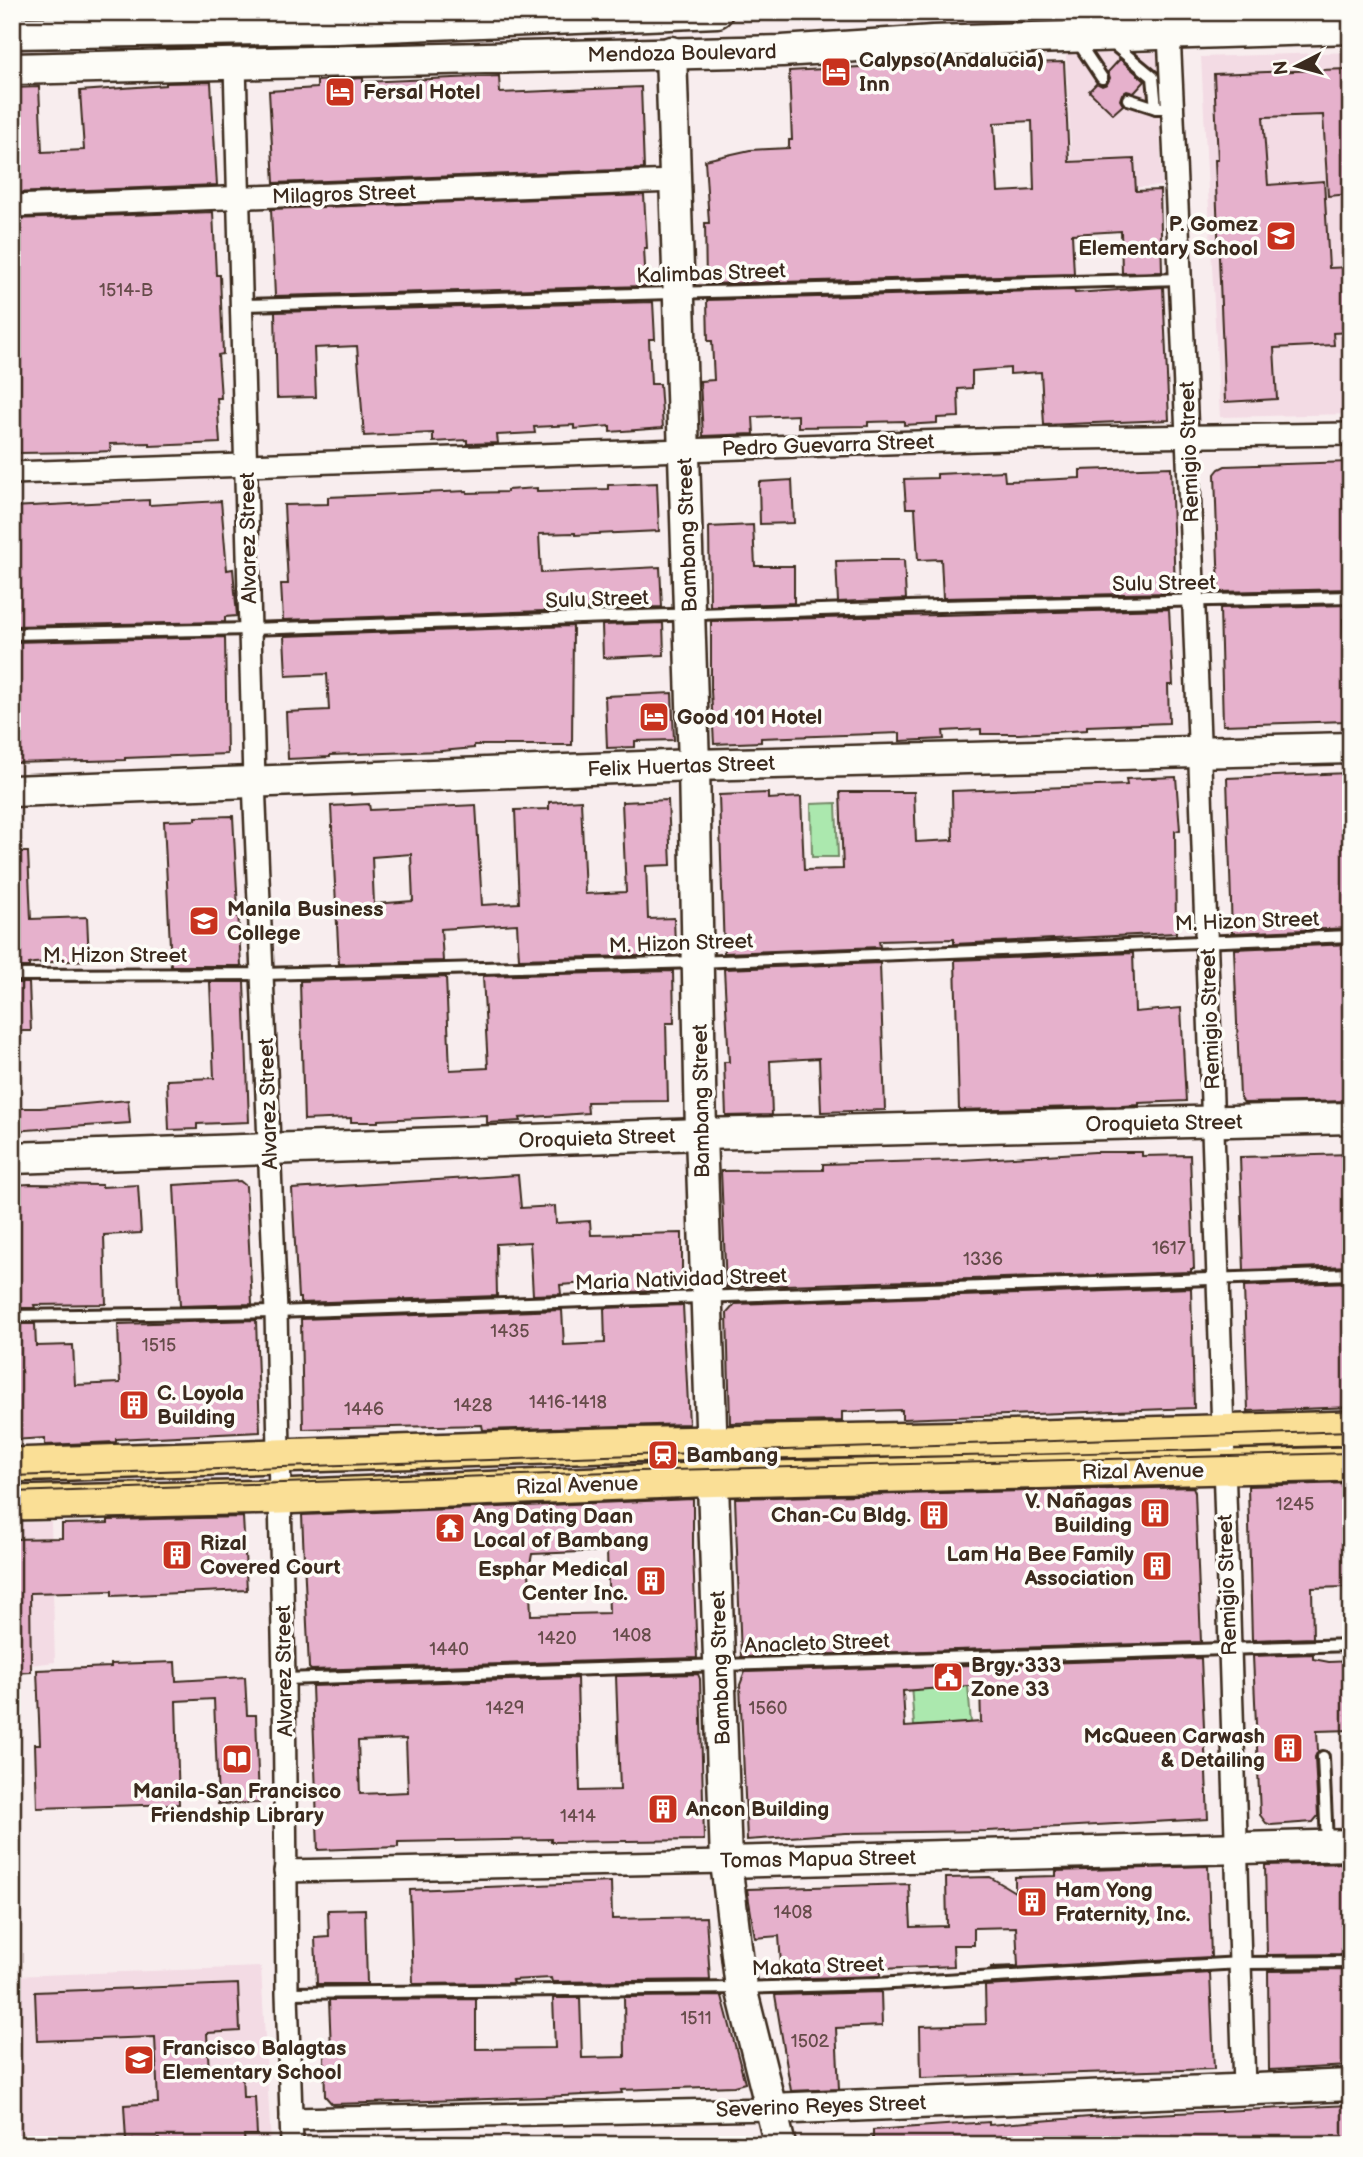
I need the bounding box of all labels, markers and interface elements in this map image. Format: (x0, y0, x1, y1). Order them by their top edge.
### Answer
north arrow (1262, 32, 1332, 102)
street label: Mendoza Boulevard (587, 39, 777, 68)
place label: Calypso(Andalucia) Inn (859, 48, 1044, 97)
hotel icon: Calypso(Andalucia) Inn (819, 55, 853, 89)
text: N (1269, 59, 1294, 76)
hotel icon: Fersal Hotel (323, 75, 357, 109)
place label: Fersal Hotel (363, 80, 480, 105)
street label: Milagros Street (272, 179, 417, 210)
place label: P. Gomez Elementary School (1078, 212, 1258, 261)
school or university icon: P. Gomez Elementary School (1264, 219, 1298, 253)
street label: Kalimbas Street (636, 258, 787, 289)
house number: 1514-B (99, 280, 153, 301)
street label: Remigio Street (1175, 380, 1204, 523)
street label: Pedro Guevarra Street (721, 429, 935, 462)
street label: Bambang Street (672, 457, 703, 613)
street label: Alvarez Street (235, 471, 262, 604)
street label: Sulu Street (1112, 570, 1217, 597)
street label: Sulu Street (545, 585, 650, 614)
hotel icon: Good 101 Hotel (637, 700, 671, 734)
place label: Good 101 Hotel (677, 705, 822, 730)
street label: Felix Huertas Street (587, 751, 776, 782)
place label: Manila Business College (227, 897, 384, 946)
school or university icon: Manila Business College (187, 904, 221, 938)
street label: M. Hizon Street (1174, 906, 1320, 937)
street label: M. Hizon Street (608, 928, 754, 959)
street label: M. Hizon Street (43, 943, 188, 968)
street label: Remigio Street (1196, 947, 1225, 1090)
street label: Bambang Street (688, 1023, 715, 1178)
street label: Alvarez Street (254, 1037, 283, 1170)
street label: Oroquieta Street (1085, 1110, 1243, 1137)
street label: Oroquieta Street (518, 1123, 676, 1154)
house number: 1617 (1152, 1238, 1186, 1259)
house number: 1336 (963, 1249, 1003, 1270)
street label: Maria Natividad Street (575, 1263, 788, 1296)
house number: 1435 (490, 1321, 530, 1342)
house number: 1515 (142, 1335, 176, 1356)
place label: C. Loyola Building (157, 1381, 244, 1430)
building icon: C. Loyola Building (117, 1388, 151, 1422)
house number: 1416-1418 (529, 1392, 607, 1413)
house number: 1428 (453, 1395, 493, 1416)
house number: 1446 (344, 1399, 384, 1420)
station icon: Bambang (646, 1438, 680, 1472)
place label: Bambang (686, 1443, 778, 1468)
street label: Rizal Avenue (1082, 1458, 1204, 1485)
street label: Rizal Avenue (515, 1471, 639, 1500)
place label: V. Nañagas Building (1025, 1489, 1132, 1538)
house number: 1245 (1276, 1494, 1314, 1515)
building icon: V. Nañagas Building (1138, 1496, 1172, 1530)
building icon: Chan-Cu Bldg. (917, 1498, 951, 1532)
place label: Chan-Cu Bldg. (771, 1503, 911, 1528)
place label: Ang Dating Daan Local of Bambang (472, 1504, 649, 1553)
temple icon: Ang Dating Daan Local of Bambang (433, 1511, 467, 1545)
street label: Remigio Street (1213, 1513, 1242, 1656)
place label: Rizal Covered Court (200, 1531, 340, 1580)
building icon: Rizal Covered Court (160, 1538, 194, 1572)
place label: Lam Ha Bee Family Association (947, 1542, 1134, 1591)
building icon: Lam Ha Bee Family Association (1140, 1549, 1174, 1583)
place label: Esphar Medical Center Inc. (478, 1557, 628, 1606)
building icon: Esphar Medical Center Inc. (634, 1564, 668, 1598)
street label: Bambang Street (705, 1590, 736, 1746)
street label: Alvarez Street (271, 1604, 298, 1737)
house number: 1408 (612, 1625, 652, 1646)
house number: 1420 (537, 1628, 577, 1649)
street label: Anacleto Street (744, 1628, 891, 1659)
house number: 1440 (429, 1639, 469, 1660)
place label: Brgy. 333 Zone 33 (971, 1653, 1061, 1702)
public building icon: Brgy. 333 Zone 33 (931, 1660, 965, 1694)
house number: 1429 (486, 1698, 524, 1719)
house number: 1560 (749, 1698, 787, 1719)
place label: McQueen Carwash & Detailing (1083, 1724, 1265, 1773)
building icon: McQueen Carwash & Detailing (1271, 1731, 1305, 1765)
library icon: Manila-San Francisco Friendship Library (220, 1742, 254, 1776)
place label: Manila-San Francisco Friendship Library (133, 1779, 341, 1828)
building icon: Ancon Building (646, 1792, 680, 1826)
place label: Ancon Building (685, 1797, 829, 1822)
house number: 1414 (560, 1806, 596, 1827)
street label: Tomas Mapua Street (720, 1845, 917, 1874)
place label: Ham Yong Fraternity, Inc. (1055, 1878, 1190, 1927)
building icon: Ham Yong Fraternity, Inc. (1015, 1885, 1049, 1919)
house number: 1408 (773, 1902, 813, 1923)
street label: Makata Street (751, 1952, 885, 1981)
house number: 1511 (680, 2008, 712, 2029)
house number: 1502 (791, 2031, 830, 2052)
place label: Francisco Balagtas Elementary School (162, 2036, 346, 2085)
school or university icon: Francisco Balagtas Elementary School (122, 2043, 156, 2077)
street label: Severino Reyes Street (715, 2090, 927, 2123)

